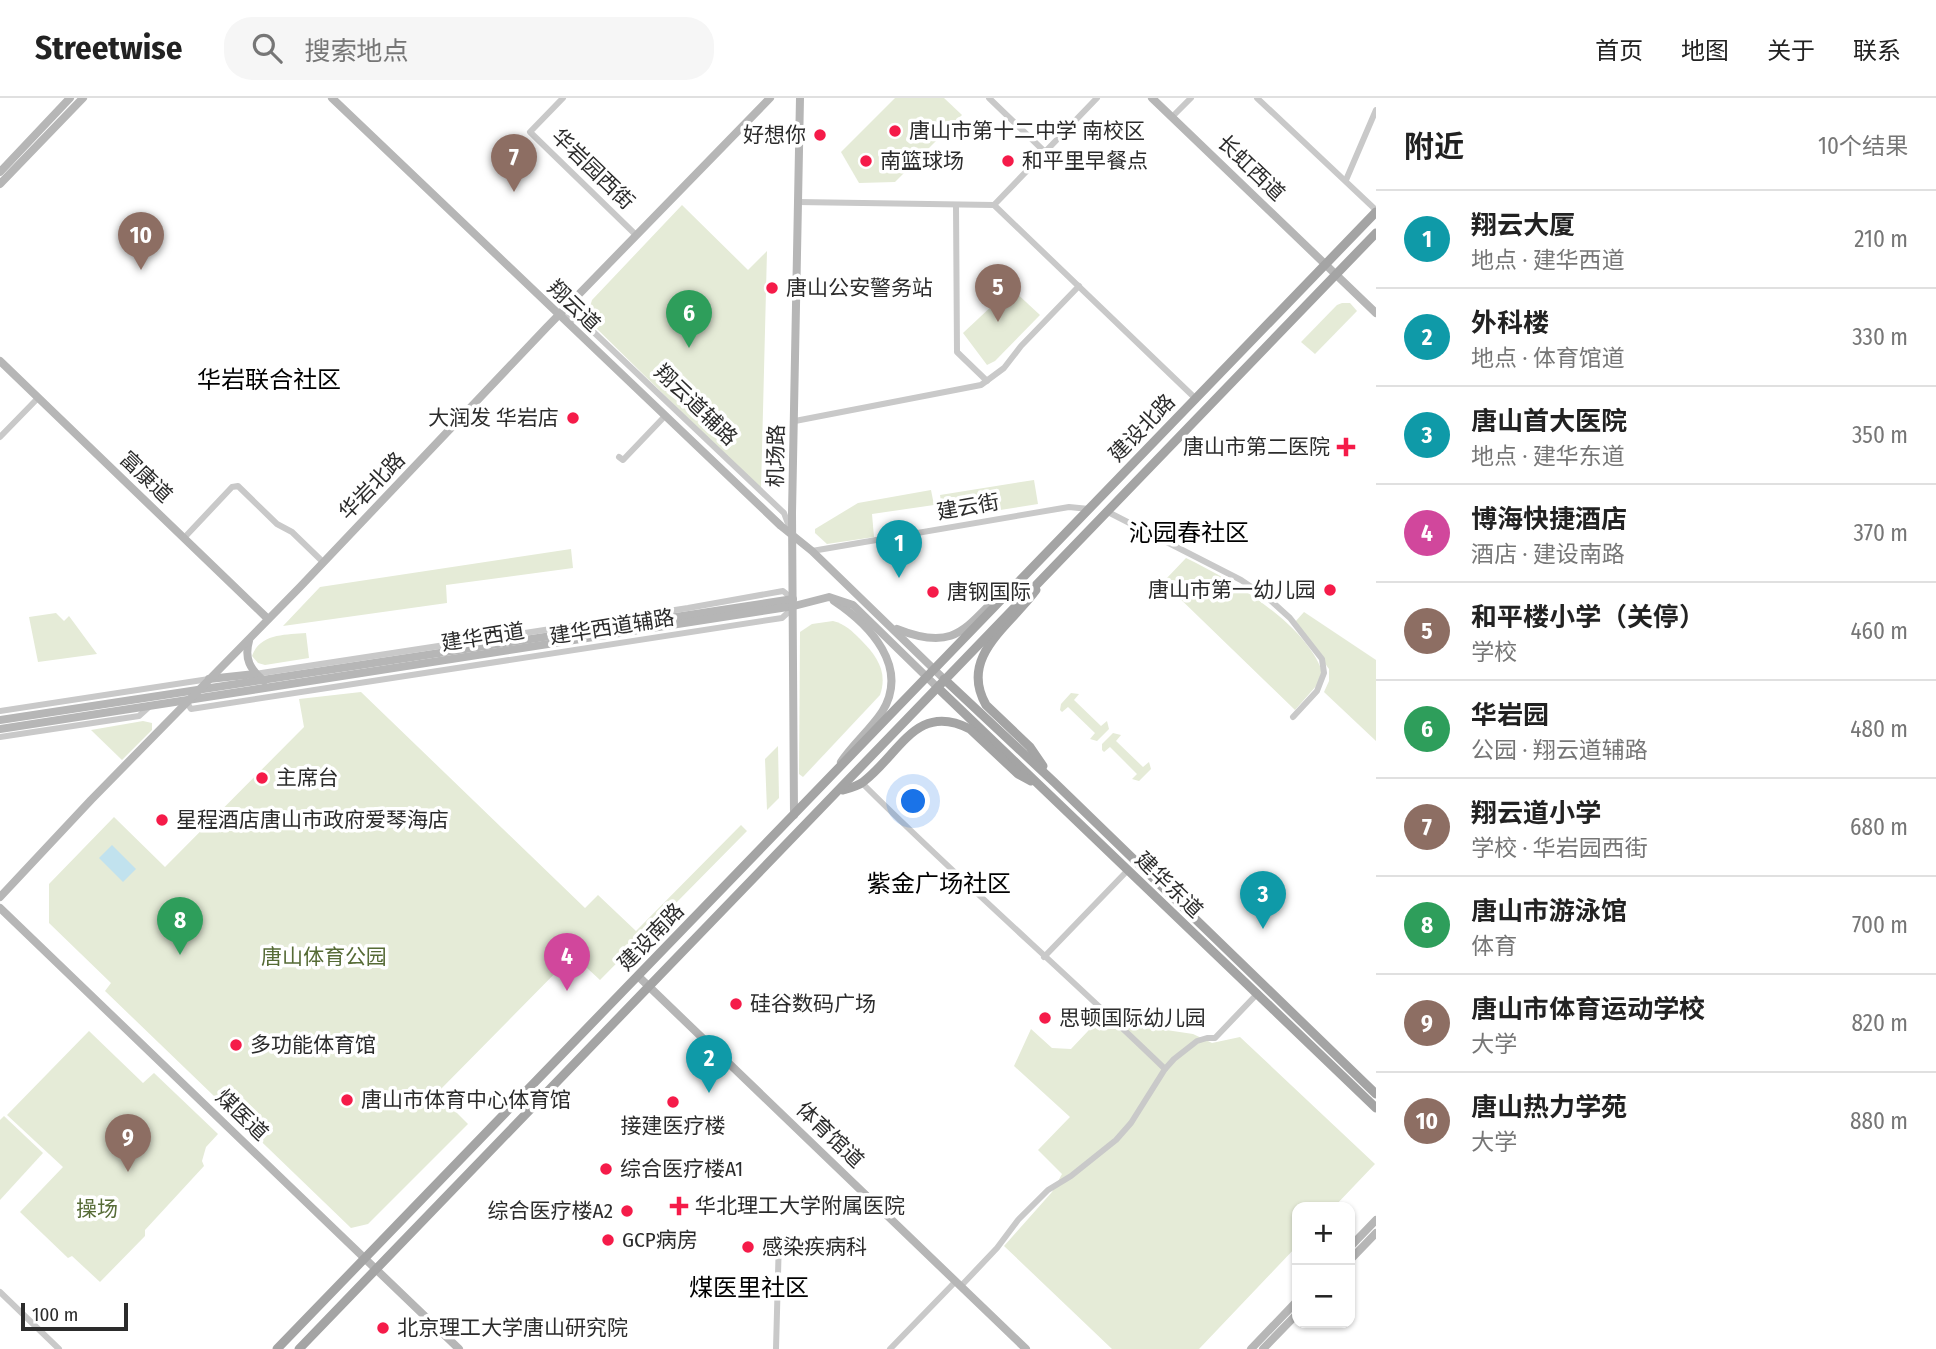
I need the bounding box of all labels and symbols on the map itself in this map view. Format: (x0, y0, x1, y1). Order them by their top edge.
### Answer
place label: 唐山市第十二中学 南校区 (909, 118, 1145, 144)
place label: 好想你 (743, 122, 806, 148)
street label: 华岩园西街 (546, 123, 640, 215)
marker: 唐山市第十二中学 南校区 (887, 123, 903, 139)
marker: 好想你 (812, 127, 828, 143)
street label: 长虹西道 (1212, 129, 1290, 207)
pin: 7 (491, 134, 537, 192)
place label: 南篮球场 (880, 148, 964, 174)
place label: 和平里早餐点 (1022, 148, 1148, 174)
marker: 南篮球场 (858, 153, 874, 169)
marker: 和平里早餐点 (1000, 153, 1016, 169)
pin: 10 (118, 212, 164, 270)
pin: 5 (975, 264, 1021, 322)
street label: 翔云道 (542, 275, 606, 337)
place label: 唐山公安警务站 (786, 275, 933, 301)
marker: 唐山公安警务站 (764, 280, 780, 296)
pin: 6 (666, 290, 712, 348)
street label: 翔云道辅路 (649, 359, 743, 451)
district label: 华岩联合社区 (197, 366, 341, 394)
street label: 建设北路 (1103, 389, 1181, 467)
place label: 大润发 华岩店 (428, 405, 559, 431)
marker: 大润发 华岩店 (565, 410, 581, 426)
street label: 机场路 (762, 424, 790, 488)
place label: 唐山市第二医院 (1183, 434, 1330, 460)
marker: 唐山市第二医院 (1336, 437, 1356, 457)
street label: 富康道 (114, 446, 178, 508)
street label: 华岩北路 (333, 447, 411, 525)
street label: 建云街 (935, 489, 1001, 525)
district label: 沁园春社区 (1129, 519, 1249, 547)
pin: 1 (876, 520, 922, 578)
place label: 唐山市第一幼儿园 (1148, 577, 1316, 603)
place label: 唐钢国际 (947, 579, 1031, 605)
marker: 唐山市第一幼儿园 (1322, 582, 1338, 598)
marker: 唐钢国际 (925, 584, 941, 600)
street label: 建华西道辅路 (548, 604, 676, 650)
street label: 建华西道 (439, 618, 527, 656)
place label: 主席台 (276, 765, 339, 791)
marker: 主席台 (254, 770, 270, 786)
your location (896, 784, 930, 818)
place label: 星程酒店唐山市政府爱琴海店 (176, 807, 449, 833)
marker: 星程酒店唐山市政府爱琴海店 (154, 812, 170, 828)
street label: 建华东道 (1130, 846, 1208, 924)
district label: 紫金广场社区 (867, 870, 1011, 898)
pin: 3 (1240, 871, 1286, 929)
pin: 8 (157, 897, 203, 955)
street label: 建设南路 (612, 898, 690, 976)
pin: 4 (544, 933, 590, 991)
park label: 唐山体育公园 (261, 944, 387, 970)
place label: 硅谷数码广场 (750, 991, 876, 1017)
marker: 硅谷数码广场 (728, 996, 744, 1012)
place label: 思顿国际幼儿园 (1059, 1005, 1206, 1031)
marker: 思顿国际幼儿园 (1037, 1010, 1053, 1026)
place label: 多功能体育馆 (250, 1032, 376, 1058)
pin: 2 (686, 1035, 732, 1093)
marker: 多功能体育馆 (228, 1037, 244, 1053)
street label: 煤医道 (210, 1084, 274, 1146)
place label: 唐山市体育中心体育馆 (361, 1087, 571, 1113)
marker: 唐山市体育中心体育馆 (339, 1092, 355, 1108)
marker: 接建医疗楼 (665, 1094, 681, 1110)
street label: 体育馆道 (791, 1096, 869, 1174)
place label: 接建医疗楼 (621, 1113, 726, 1139)
pin: 9 (105, 1114, 151, 1172)
place label: 综合医疗楼A1 (620, 1156, 743, 1182)
marker: 综合医疗楼A1 (598, 1161, 614, 1177)
place label: 华北理工大学附属医院 (695, 1193, 905, 1219)
park label: 操场 (76, 1196, 118, 1222)
marker: 华北理工大学附属医院 (669, 1196, 689, 1216)
place label: 综合医疗楼A2 (487, 1198, 613, 1224)
marker: 综合医疗楼A2 (619, 1203, 635, 1219)
place label: GCP病房 (622, 1227, 698, 1253)
marker: GCP病房 (600, 1232, 616, 1248)
place label: 感染疾病科 (762, 1234, 867, 1260)
marker: 感染疾病科 (740, 1239, 756, 1255)
district label: 煤医里社区 (689, 1274, 809, 1302)
scale bar (21, 1300, 128, 1332)
place label: 北京理工大学唐山研究院 (397, 1315, 628, 1341)
marker: 北京理工大学唐山研究院 (375, 1320, 391, 1336)

